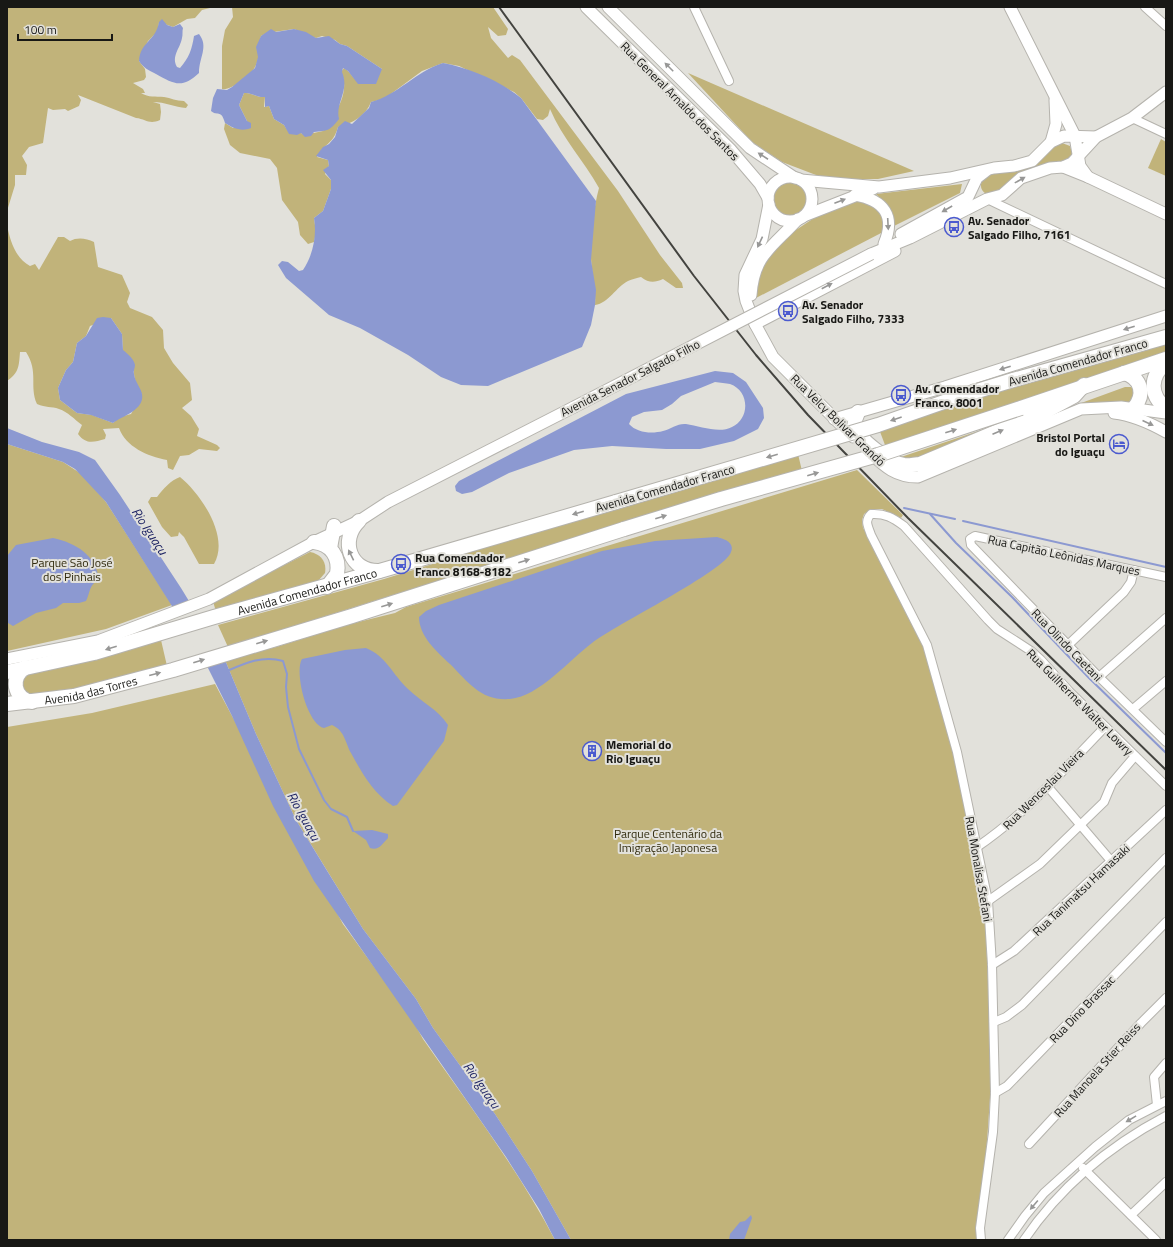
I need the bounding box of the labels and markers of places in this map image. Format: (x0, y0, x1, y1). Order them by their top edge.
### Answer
place label: Av. Senador Salgado Filho, 7161 (968, 211, 1070, 244)
bus stop icon: Av. Senador Salgado Filho, 7161 (943, 216, 965, 238)
place label: Av. Senador Salgado Filho, 7333 (802, 295, 904, 328)
bus stop icon: Av. Senador Salgado Filho, 7333 (777, 300, 799, 322)
place label: Av. Comendador Franco, 8001 (915, 379, 1000, 412)
bus stop icon: Av. Comendador Franco, 8001 (890, 384, 912, 406)
place label: Bristol Portal do Iguaçu (1036, 428, 1105, 461)
hotel icon: Bristol Portal do Iguaçu (1108, 433, 1130, 455)
place label: Rua Comendador Franco 8168-8182 (415, 548, 511, 581)
bus stop icon: Rua Comendador Franco 8168-8182 (390, 553, 412, 575)
place label: Memorial do Rio Iguaçu (606, 735, 671, 768)
building icon: Memorial do Rio Iguaçu (581, 740, 603, 762)

